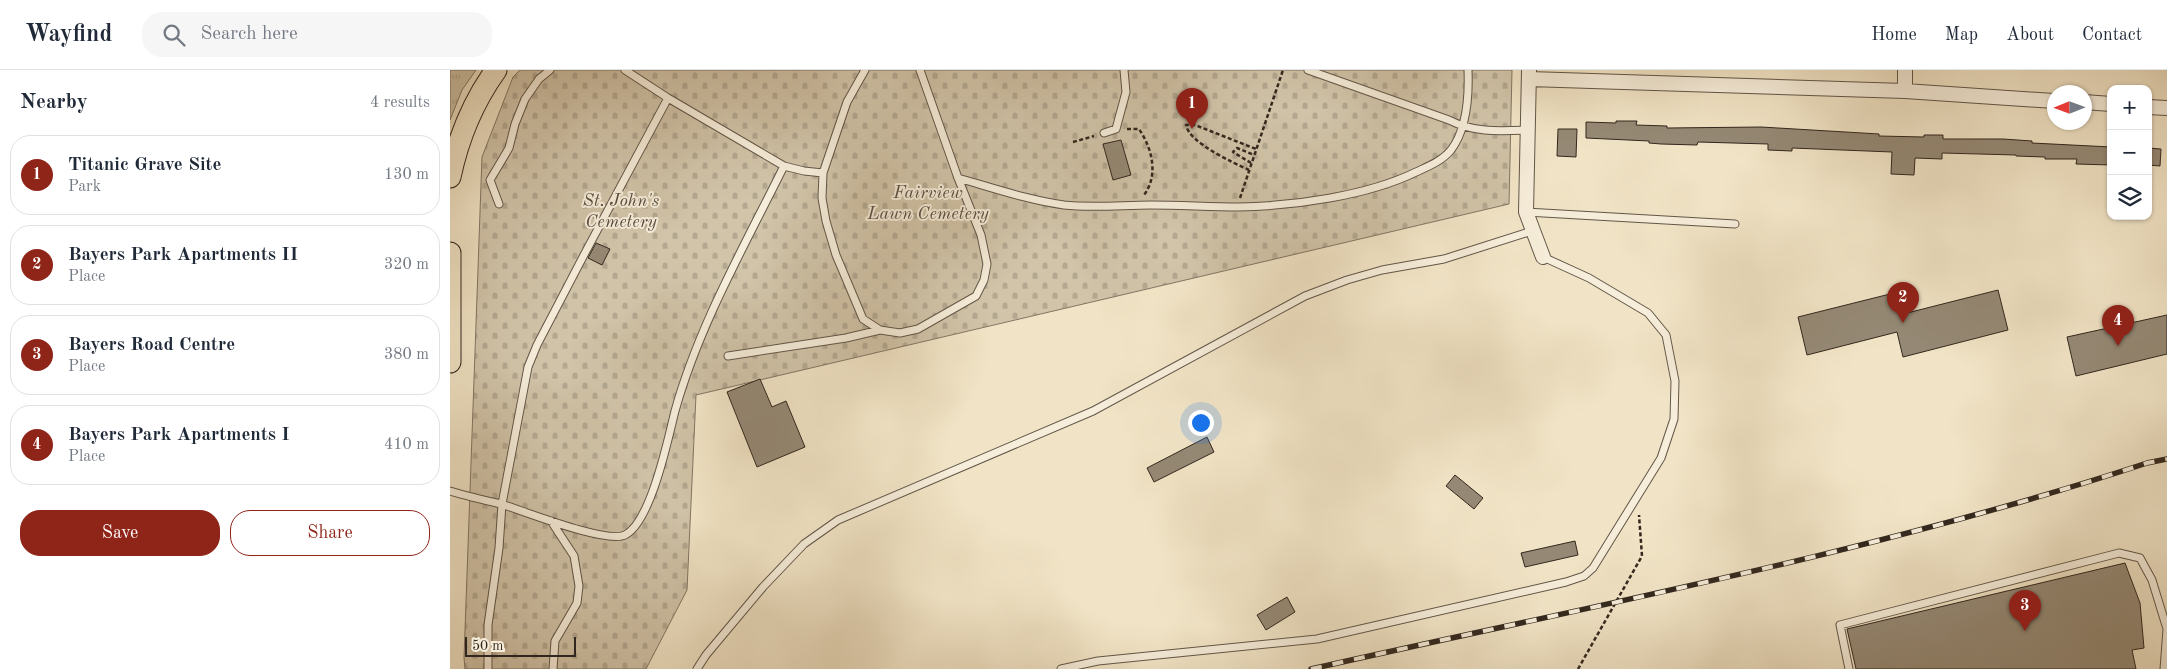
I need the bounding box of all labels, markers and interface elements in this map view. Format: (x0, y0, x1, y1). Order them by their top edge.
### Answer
search box (142, 12, 492, 57)
icon: search (160, 21, 188, 49)
text: Wayfind (25, 23, 112, 47)
text: Search here (200, 25, 298, 44)
text: Home (1871, 26, 1917, 44)
text: Map (1945, 26, 1978, 44)
text: About (2006, 26, 2054, 44)
text: Contact (2082, 26, 2142, 44)
north arrow (2047, 85, 2092, 130)
map controls (2107, 85, 2152, 220)
button: + (2107, 85, 2152, 130)
pin: 1 (1176, 88, 1208, 129)
text: Nearby (20, 92, 88, 113)
text: 4 results (370, 95, 430, 111)
button: − (2107, 130, 2152, 175)
text: Titanic Grave Site (68, 156, 221, 175)
text: 1 (32, 167, 42, 183)
text: 130 m (384, 167, 429, 183)
button: layers (2107, 175, 2152, 220)
text: Park (68, 179, 101, 195)
park label: Fairview Lawn Cemetery (866, 184, 990, 223)
park label: St. John's Cemetery (583, 192, 660, 231)
text: Bayers Park Apartments II (68, 246, 298, 265)
text: 2 (32, 257, 42, 273)
text: 320 m (384, 257, 429, 273)
text: Place (68, 269, 105, 285)
pin: 2 (1887, 282, 1919, 323)
pin: 4 (2102, 305, 2134, 346)
text: Bayers Road Centre (68, 336, 235, 355)
text: 3 (32, 347, 42, 363)
text: 380 m (384, 347, 429, 363)
text: Place (68, 359, 105, 375)
your location (1188, 410, 1214, 436)
text: Bayers Park Apartments I (68, 426, 290, 445)
text: 4 (32, 437, 42, 453)
text: 410 m (384, 437, 429, 453)
text: Place (68, 449, 105, 465)
button: Save (20, 510, 220, 556)
button: Share (230, 510, 430, 556)
pin: 3 (2009, 590, 2041, 631)
scale bar (465, 634, 576, 657)
text: 50 m (472, 639, 503, 653)

